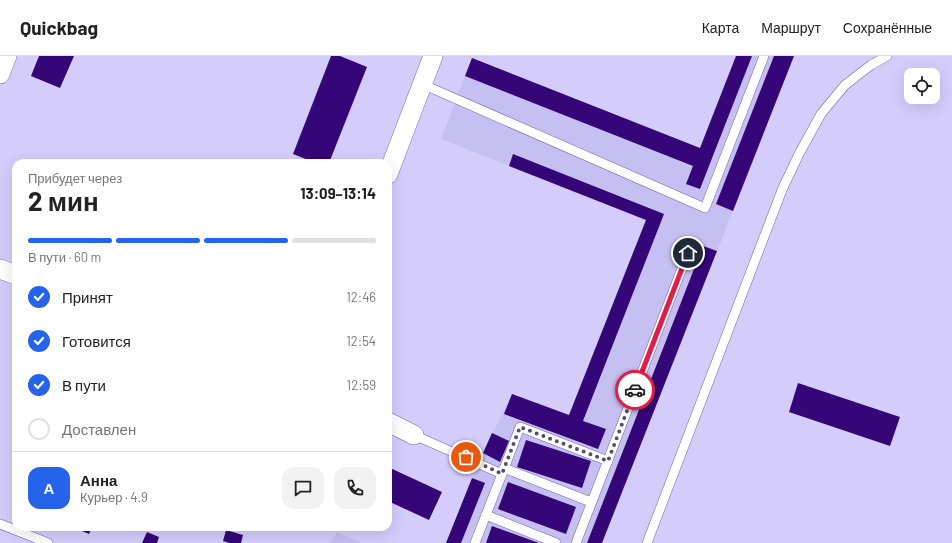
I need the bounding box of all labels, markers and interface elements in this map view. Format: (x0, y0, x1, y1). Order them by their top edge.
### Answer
text: Quickbag (20, 16, 98, 39)
text: Карта (702, 19, 739, 36)
text: Маршрут (761, 19, 821, 36)
text: Сохранённые (843, 19, 932, 36)
map controls (904, 68, 940, 104)
button: locate (904, 68, 940, 104)
text: Прибудет через (28, 170, 122, 186)
text: 13:09–13:14 (300, 184, 376, 202)
text: 2 мин (28, 185, 99, 216)
pin (671, 236, 705, 270)
icon: home (677, 242, 699, 264)
text: В пути · 60 m (28, 249, 101, 265)
icon: check (28, 286, 50, 308)
text: Принят (62, 288, 113, 306)
text: 12:46 (346, 289, 376, 305)
icon: check (28, 330, 50, 352)
text: Готовится (62, 332, 131, 350)
text: 12:54 (346, 333, 376, 349)
courier (615, 370, 655, 410)
icon: check (28, 374, 50, 396)
text: В пути (62, 376, 106, 394)
text: 12:59 (347, 377, 376, 393)
icon: car (624, 379, 646, 401)
text: Доставлен (62, 420, 136, 438)
pin (449, 440, 483, 474)
icon: bag (455, 446, 477, 468)
button: chat (282, 467, 324, 509)
button: phone (334, 467, 376, 509)
text: Анна (80, 471, 117, 489)
text: А (44, 479, 54, 497)
text: Курьер · 4.9 (80, 489, 148, 505)

